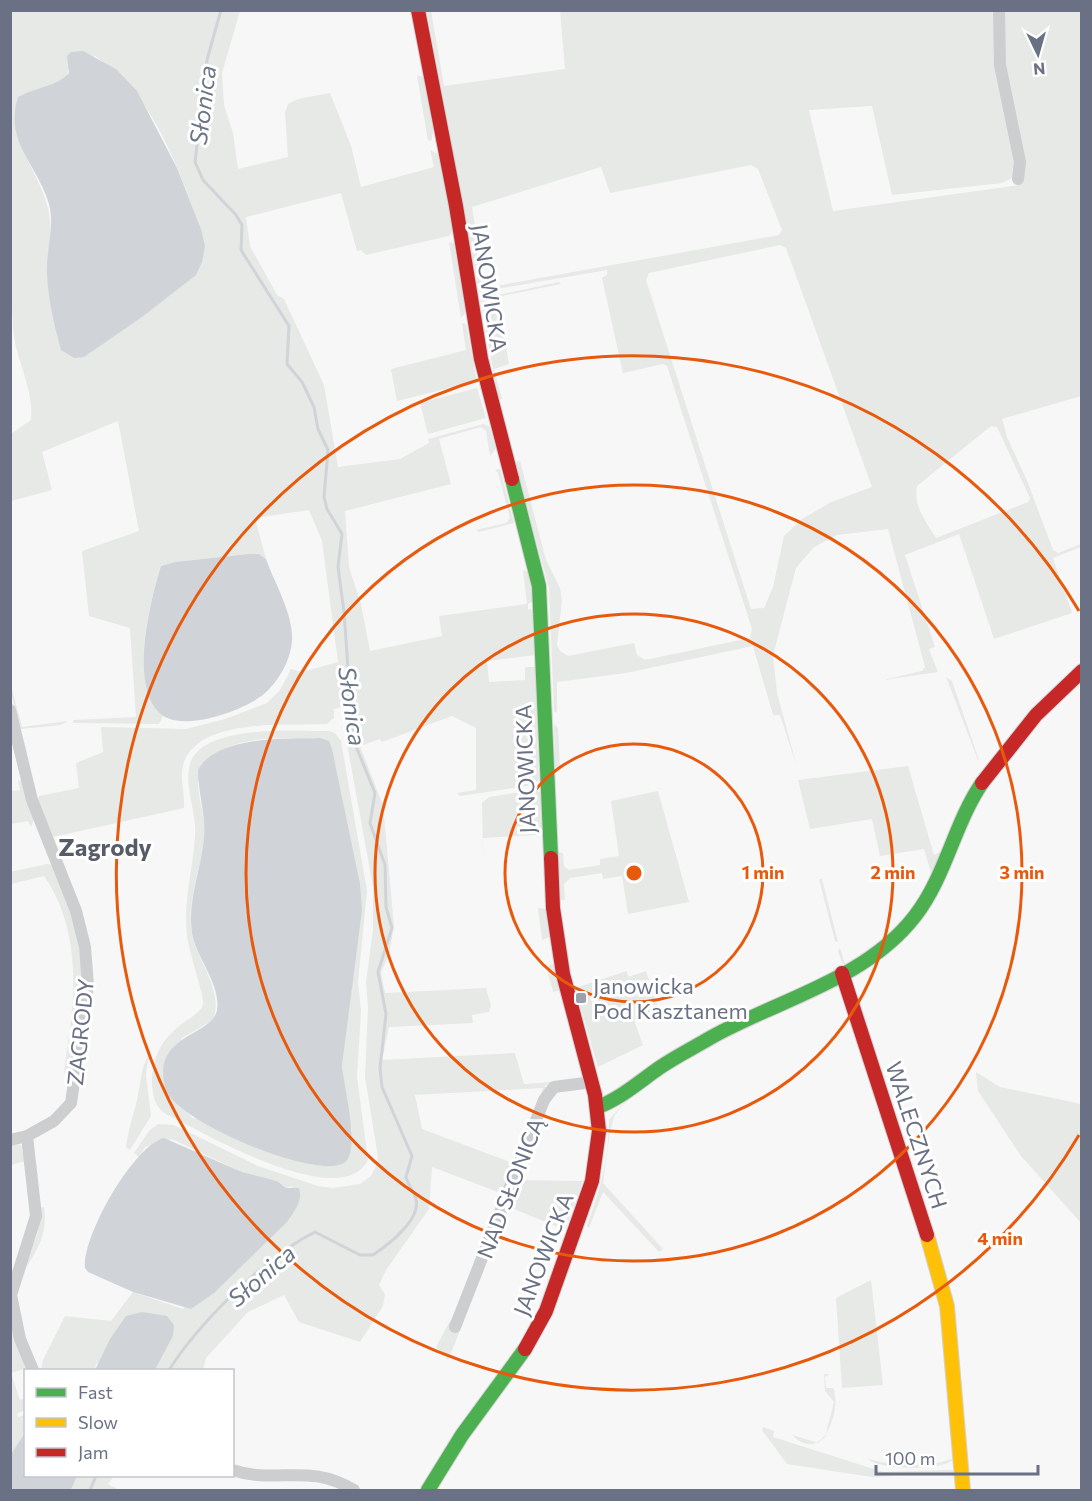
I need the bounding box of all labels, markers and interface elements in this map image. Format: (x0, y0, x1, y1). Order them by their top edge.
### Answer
north arrow (1008, 24, 1068, 84)
text: N (1033, 59, 1046, 79)
water label: Słonica (183, 64, 221, 146)
street label: JANOWICKA (467, 222, 513, 354)
water label: Słonica (333, 664, 373, 748)
street label: JANOWICKA (509, 704, 541, 834)
district label: Zagrody (58, 832, 152, 861)
text: 1 min (742, 861, 784, 883)
text: 2 min (871, 861, 915, 883)
text: 3 min (999, 861, 1045, 883)
centre of rings (624, 863, 644, 883)
place label: Janowicka Pod Kasztanem (593, 972, 748, 1024)
street label: ZAGRODY (61, 977, 99, 1087)
marker: Janowicka Pod Kasztanem (574, 991, 588, 1005)
street label: WALECZNYCH (880, 1058, 954, 1212)
street label: NAD SŁONICĄ (471, 1114, 549, 1262)
street label: JANOWICKA (507, 1189, 579, 1319)
text: 4 min (977, 1227, 1023, 1249)
water label: Słonica (221, 1238, 301, 1312)
legend (24, 1369, 234, 1477)
text: Fast (78, 1381, 113, 1403)
text: Slow (78, 1411, 118, 1433)
scale bar (876, 1438, 1038, 1476)
text: Jam (78, 1441, 108, 1463)
text: 100 m (885, 1447, 935, 1469)

